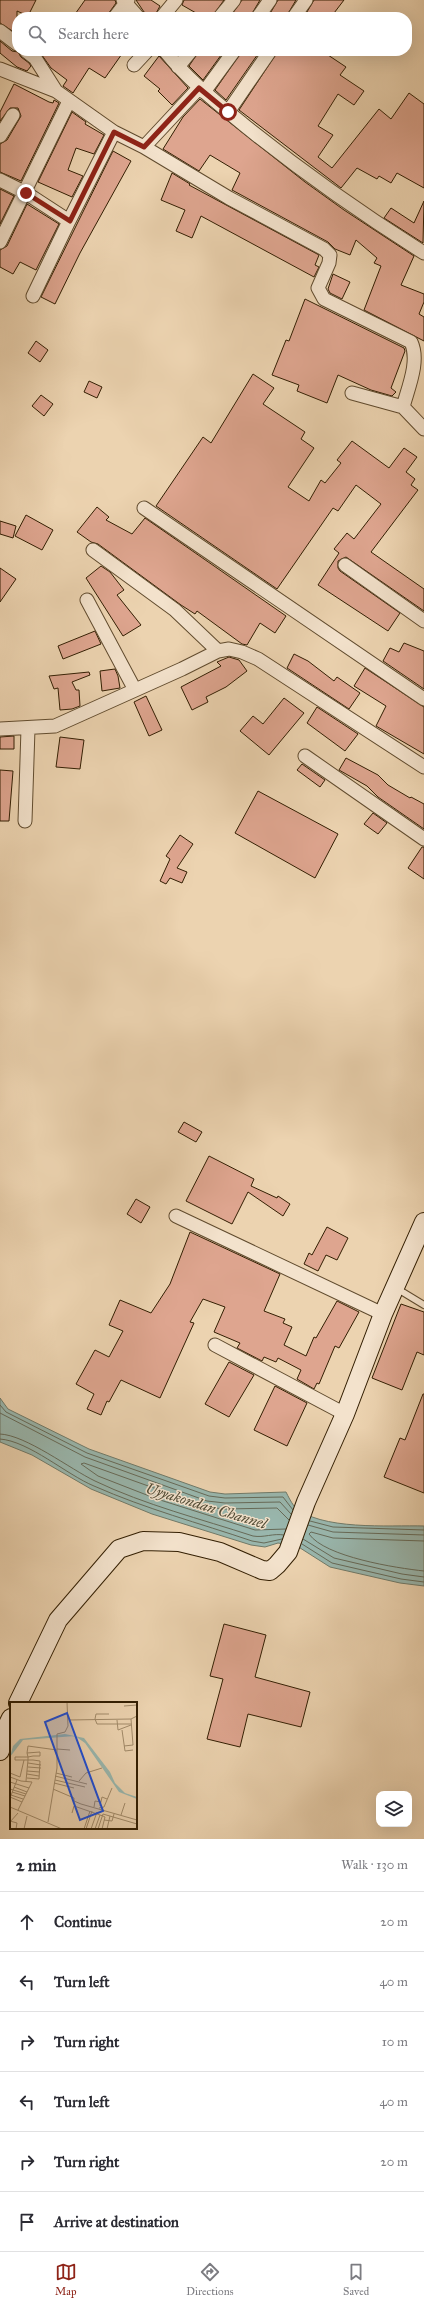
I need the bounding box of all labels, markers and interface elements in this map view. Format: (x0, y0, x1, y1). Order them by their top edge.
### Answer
search box (12, 12, 412, 56)
icon: search (26, 23, 48, 45)
text: Search here (58, 25, 129, 43)
route start (219, 103, 237, 121)
route end (17, 184, 35, 202)
water label: Uyyakondan Channel (143, 1479, 271, 1534)
inset map (10, 1702, 137, 1829)
map controls (376, 1791, 412, 1827)
button: layers (376, 1791, 412, 1827)
text: 2 min (16, 1855, 56, 1876)
text: Walk · 130 m (341, 1857, 408, 1873)
icon: ahead (16, 1911, 38, 1933)
text: Continue (54, 1913, 112, 1931)
text: 20 m (380, 1914, 408, 1930)
icon: left (16, 1971, 38, 1993)
text: Turn left (54, 1973, 110, 1991)
text: 40 m (379, 1974, 408, 1990)
icon: right (16, 2031, 38, 2053)
text: Turn right (54, 2033, 119, 2051)
text: 10 m (382, 2034, 408, 2050)
icon: left (16, 2091, 38, 2113)
text: Turn left (54, 2093, 110, 2111)
text: 40 m (379, 2094, 408, 2110)
icon: right (16, 2151, 38, 2173)
text: Turn right (54, 2153, 119, 2171)
text: 20 m (380, 2154, 408, 2170)
icon: arrive (16, 2211, 38, 2233)
text: Arrive at destination (54, 2213, 179, 2231)
tab: Map (55, 2261, 77, 2298)
tab: Directions (186, 2261, 234, 2298)
tab: Saved (343, 2261, 369, 2298)

